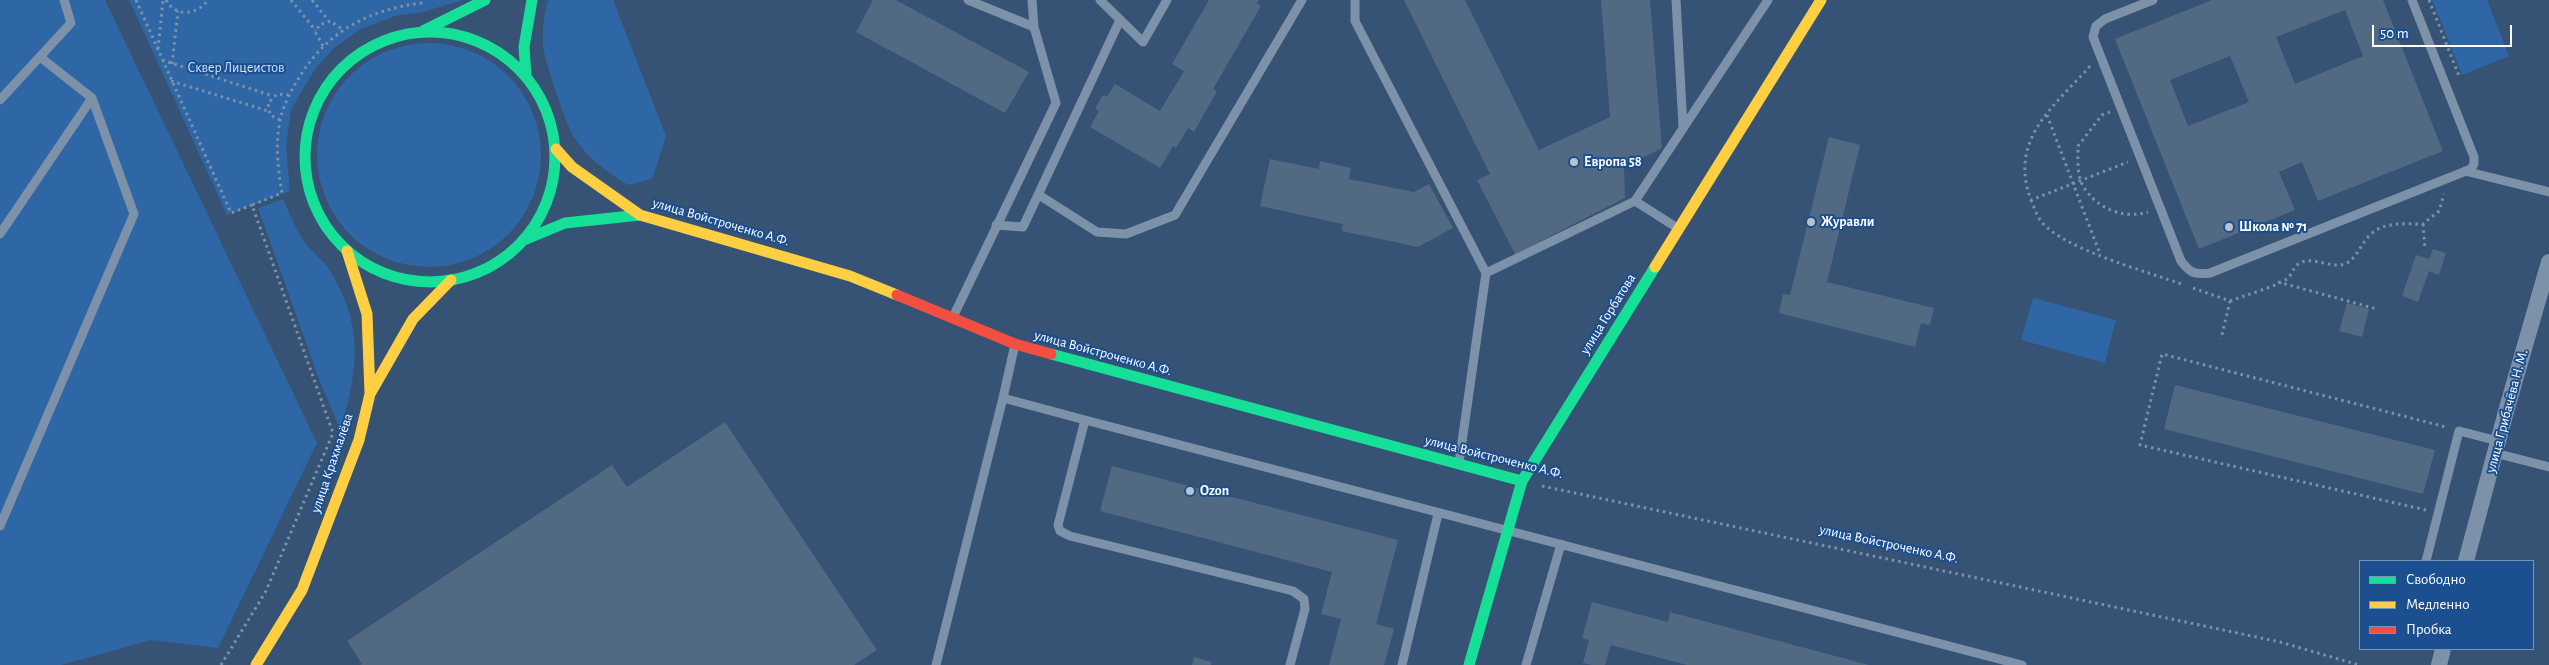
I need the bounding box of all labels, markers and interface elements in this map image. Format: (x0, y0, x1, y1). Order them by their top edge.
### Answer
scale bar (2374, 15, 2514, 47)
text: 50 m (2380, 26, 2409, 41)
park label: Сквер Лицеистов (188, 60, 284, 76)
place label: Европа 58 (1584, 154, 1642, 170)
marker: Европа 58 (1568, 156, 1580, 168)
street label: улица Войстроченко А.Ф. (650, 194, 792, 250)
place label: Журавли (1821, 214, 1874, 230)
marker: Журавли (1805, 216, 1817, 228)
place label: Школа № 71 (2239, 219, 2307, 235)
marker: Школа № 71 (2223, 221, 2235, 233)
street label: улица Горбатова (1577, 271, 1639, 357)
street label: улица Войстроченко А.Ф. (1032, 327, 1174, 379)
street label: улица Грибачёва Н. М. (2482, 347, 2532, 475)
street label: улица Крахмалёва (307, 411, 357, 515)
street label: улица Войстроченко А.Ф. (1423, 432, 1565, 482)
place label: Ozon (1200, 483, 1229, 499)
marker: Ozon (1184, 485, 1196, 497)
street label: улица Войстроченко А.Ф. (1818, 521, 1960, 567)
legend (2359, 560, 2534, 650)
text: Свободно (2406, 572, 2466, 587)
text: Медленно (2406, 597, 2470, 612)
text: Пробка (2406, 622, 2452, 637)

